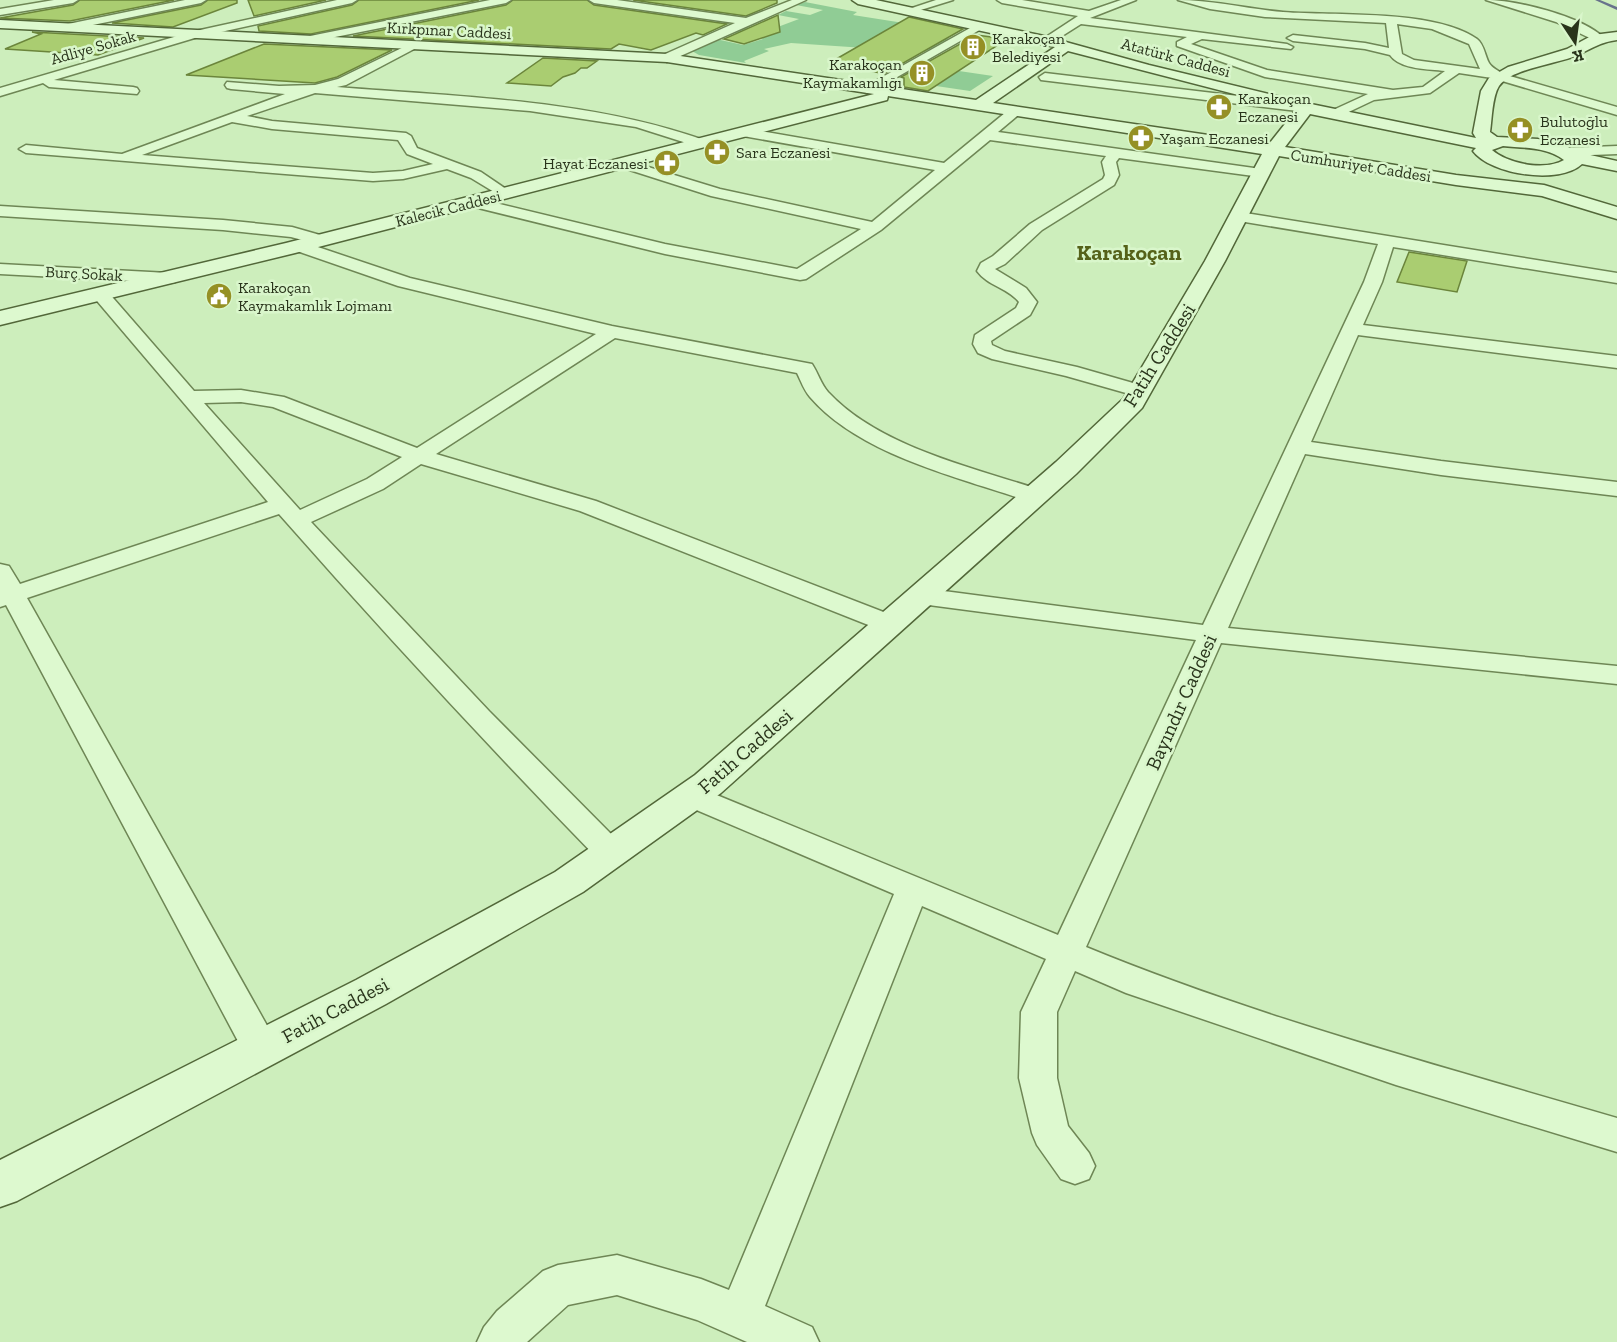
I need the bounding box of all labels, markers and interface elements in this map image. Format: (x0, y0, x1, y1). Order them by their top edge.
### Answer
north arrow (1545, 12, 1605, 72)
street label: Kırkpınar Caddesi (386, 18, 512, 43)
street label: Adliye Sokak (48, 26, 139, 69)
place label: Karakoçan Belediyesi (992, 29, 1066, 66)
building icon: Karakoçan Belediyesi (958, 32, 988, 62)
street label: Atatürk Caddesi (1119, 34, 1233, 81)
text: K (1571, 46, 1586, 67)
place label: Karakoçan Kaymakamlığı (803, 55, 903, 92)
building icon: Karakoçan Kaymakamlığı (907, 58, 937, 88)
place label: Karakoçan Eczanesi (1238, 89, 1312, 126)
pharmacy icon: Karakoçan Eczanesi (1204, 92, 1234, 122)
place label: Bulutoğlu Eczanesi (1540, 112, 1608, 149)
pharmacy icon: Bulutoğlu Eczanesi (1505, 115, 1535, 145)
pharmacy icon: Yaşam Eczanesi (1126, 123, 1156, 153)
place label: Yaşam Eczanesi (1159, 129, 1269, 148)
pharmacy icon: Sara Eczanesi (702, 137, 732, 167)
place label: Sara Eczanesi (736, 143, 831, 162)
street label: Cumhuriyet Caddesi (1289, 145, 1433, 186)
pharmacy icon: Hayat Eczanesi (652, 148, 682, 178)
place label: Hayat Eczanesi (543, 154, 649, 173)
street label: Kalecik Caddesi (393, 186, 503, 231)
district label: Karakoçan (1077, 239, 1181, 266)
street label: Burç Sokak (45, 262, 124, 285)
place label: Karakoçan Kaymakamlık Lojmanı (238, 278, 393, 315)
public building icon: Karakoçan Kaymakamlık Lojmanı (204, 281, 234, 311)
street label: Fatih Caddesi (1118, 299, 1200, 411)
street label: Bayındır Caddesi (1140, 630, 1222, 774)
street label: Fatih Caddesi (693, 703, 797, 799)
street label: Fatih Caddesi (278, 972, 393, 1048)

